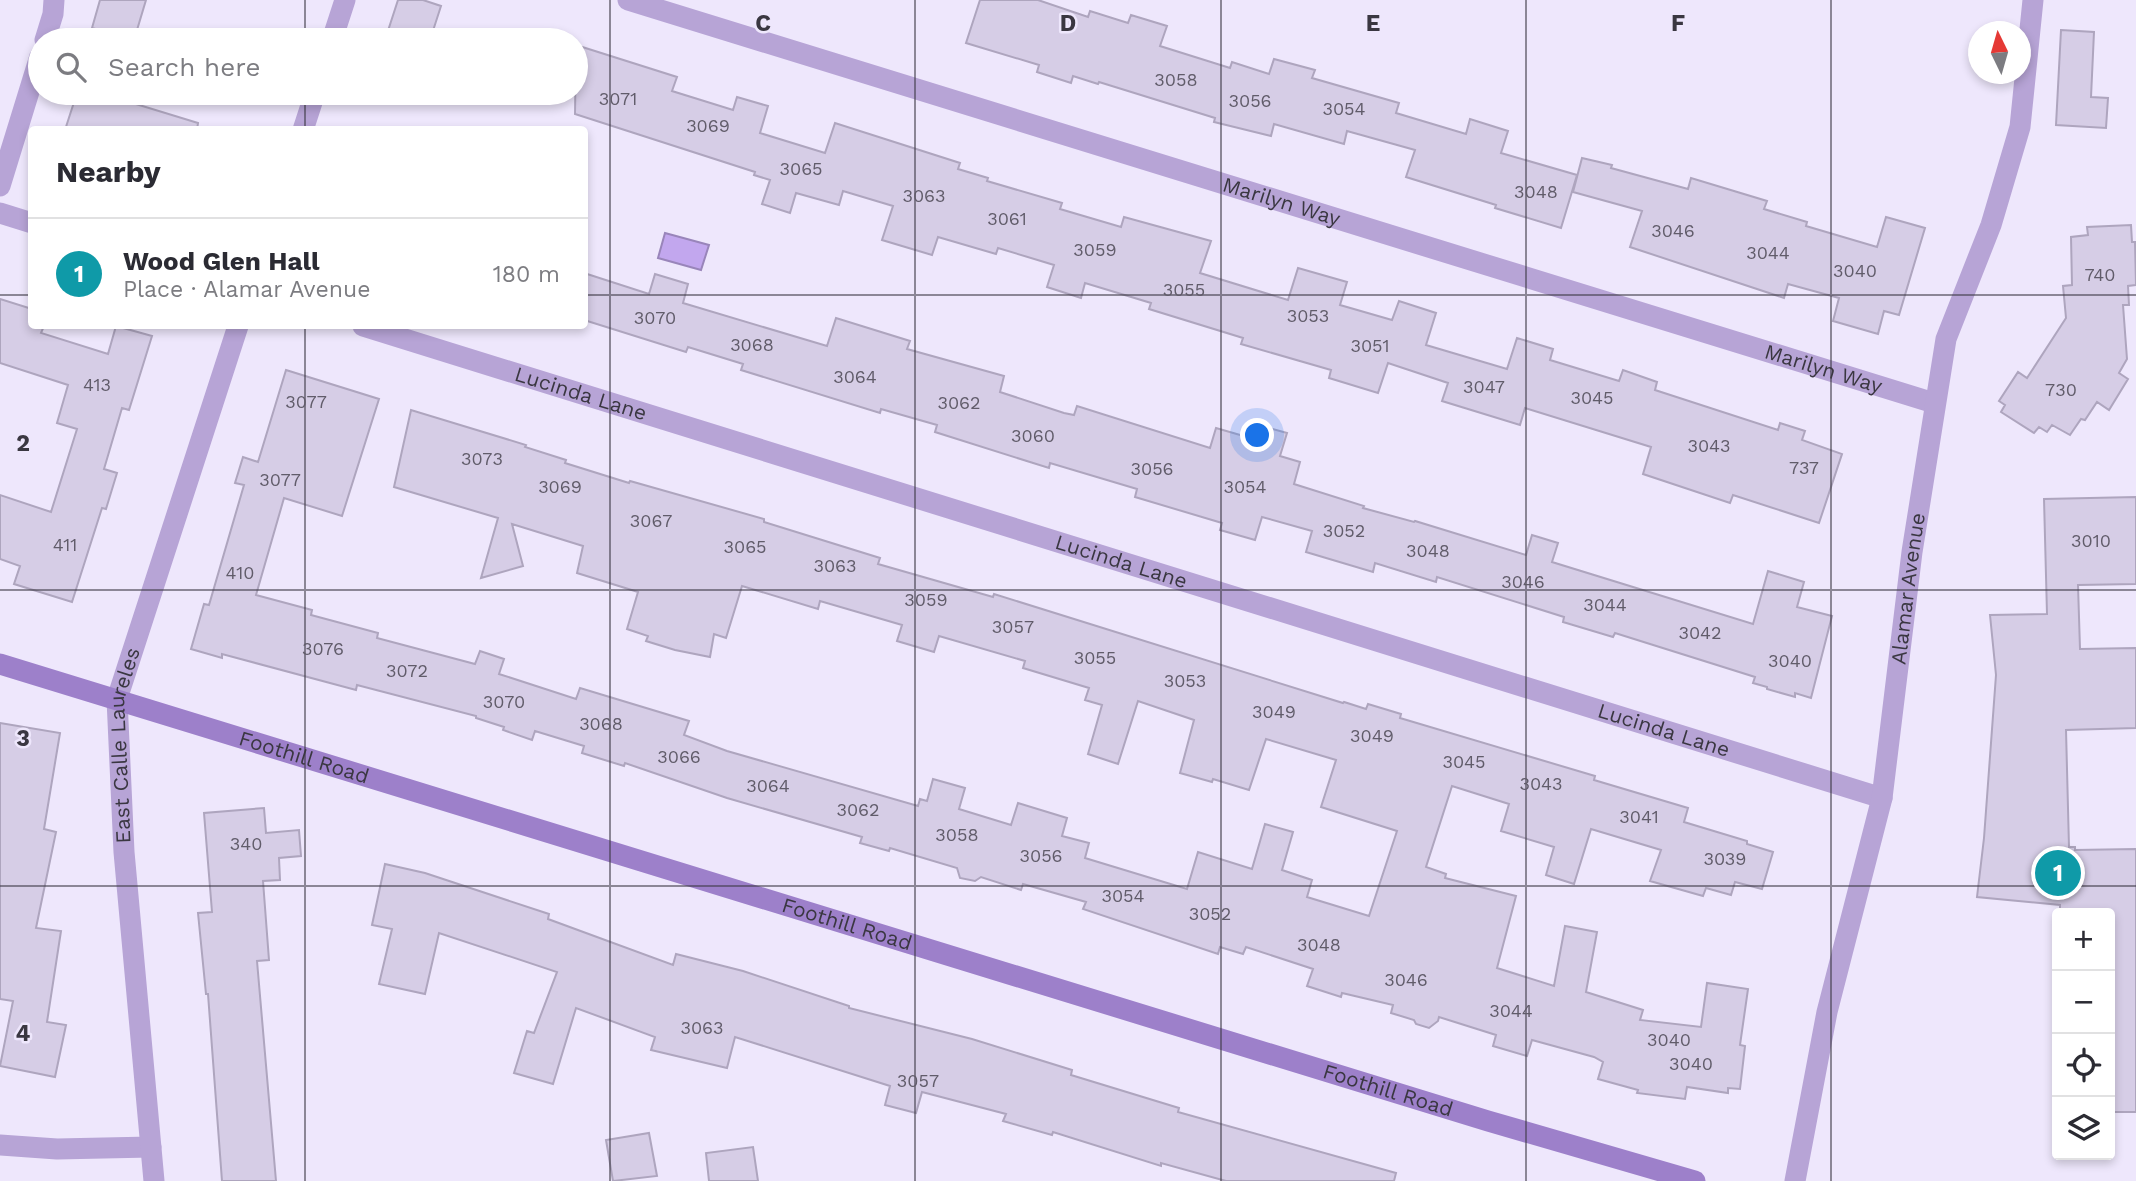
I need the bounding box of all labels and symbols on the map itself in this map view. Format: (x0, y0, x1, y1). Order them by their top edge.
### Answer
text: C (755, 10, 771, 37)
text: D (1060, 10, 1076, 37)
text: E (1366, 10, 1380, 37)
text: F (1671, 10, 1685, 37)
north arrow (1968, 21, 2031, 84)
house number: 3058 (1154, 69, 1198, 90)
house number: 3071 (599, 88, 637, 109)
house number: 3056 (1228, 90, 1272, 111)
house number: 3054 (1322, 98, 1366, 119)
house number: 3069 (686, 115, 730, 136)
house number: 3065 (779, 158, 823, 179)
street label: Marilyn Way (1220, 171, 1344, 231)
house number: 3048 (1514, 181, 1558, 202)
house number: 3063 (902, 185, 946, 206)
house number: 3061 (987, 208, 1027, 229)
house number: 3046 (1651, 220, 1695, 241)
house number: 3059 (1073, 239, 1117, 260)
house number: 3044 (1746, 242, 1790, 263)
house number: 3040 (1833, 260, 1877, 281)
house number: 740 (2084, 264, 2116, 285)
house number: 3055 (1163, 279, 1205, 300)
house number: 3053 (1287, 305, 1329, 326)
house number: 3070 (634, 307, 676, 328)
house number: 3068 (730, 334, 774, 355)
house number: 3051 (1350, 335, 1390, 356)
street label: Marilyn Way (1762, 338, 1886, 398)
street label: Lucinda Lane (512, 361, 650, 425)
house number: 3064 (833, 366, 877, 387)
house number: 413 (83, 374, 111, 395)
house number: 3047 (1463, 376, 1505, 397)
house number: 730 (2045, 379, 2077, 400)
house number: 3045 (1570, 387, 1614, 408)
house number: 3077 (285, 391, 327, 412)
house number: 3062 (937, 392, 981, 413)
your location (1240, 418, 1274, 452)
house number: 3060 (1011, 425, 1055, 446)
text: 2 (16, 430, 30, 457)
house number: 3043 (1687, 435, 1731, 456)
house number: 3073 (461, 448, 503, 469)
house number: 737 (1789, 457, 1819, 478)
house number: 3056 (1130, 458, 1174, 479)
house number: 3077 (259, 469, 301, 490)
house number: 3069 (538, 476, 582, 497)
house number: 3054 (1223, 476, 1267, 497)
house number: 3067 (630, 510, 672, 531)
street label: Alamar Avenue (1885, 511, 1930, 666)
house number: 3052 (1323, 520, 1365, 541)
street label: Lucinda Lane (1052, 529, 1191, 593)
house number: 3010 (2071, 530, 2111, 551)
house number: 411 (53, 534, 77, 555)
house number: 3065 (723, 536, 767, 557)
house number: 3048 (1406, 540, 1450, 561)
house number: 3063 (813, 555, 857, 576)
house number: 410 (226, 562, 254, 583)
house number: 3046 (1501, 571, 1545, 592)
house number: 3059 (904, 589, 948, 610)
house number: 3044 (1583, 594, 1627, 615)
house number: 3057 (992, 616, 1034, 637)
house number: 3042 (1678, 622, 1722, 643)
house number: 3076 (302, 638, 344, 659)
street label: East Calle Laureles (104, 644, 145, 844)
house number: 3055 (1074, 647, 1116, 668)
house number: 3040 (1768, 650, 1812, 671)
house number: 3072 (386, 660, 428, 681)
house number: 3053 (1164, 670, 1206, 691)
house number: 3070 (483, 691, 525, 712)
street label: Lucinda Lane (1595, 697, 1733, 762)
house number: 3049 (1252, 701, 1296, 722)
house number: 3068 (579, 713, 623, 734)
text: 3 (16, 725, 30, 752)
street label: Foothill Road (236, 725, 372, 789)
house number: 3049 (1350, 725, 1394, 746)
house number: 3066 (657, 746, 701, 767)
house number: 3045 (1442, 751, 1486, 772)
house number: 3043 (1519, 773, 1563, 794)
house number: 3064 (746, 775, 790, 796)
house number: 3062 (836, 799, 880, 820)
house number: 3041 (1619, 806, 1659, 827)
house number: 3058 (935, 824, 979, 845)
house number: 340 (230, 833, 262, 854)
house number: 3056 (1019, 845, 1063, 866)
pin: 1 (2035, 847, 2081, 899)
house number: 3039 (1704, 848, 1746, 869)
house number: 3054 (1101, 885, 1145, 906)
street label: Foothill Road (779, 892, 915, 955)
house number: 3052 (1189, 903, 1231, 924)
house number: 3048 (1297, 934, 1341, 955)
house number: 3046 (1384, 969, 1428, 990)
house number: 3044 (1489, 1000, 1533, 1021)
house number: 3063 (680, 1017, 724, 1038)
text: 4 (16, 1020, 31, 1047)
house number: 3040 (1647, 1029, 1691, 1050)
house number: 3040 (1669, 1053, 1713, 1074)
street label: Foothill Road (1320, 1058, 1456, 1122)
house number: 3057 (897, 1070, 939, 1091)

